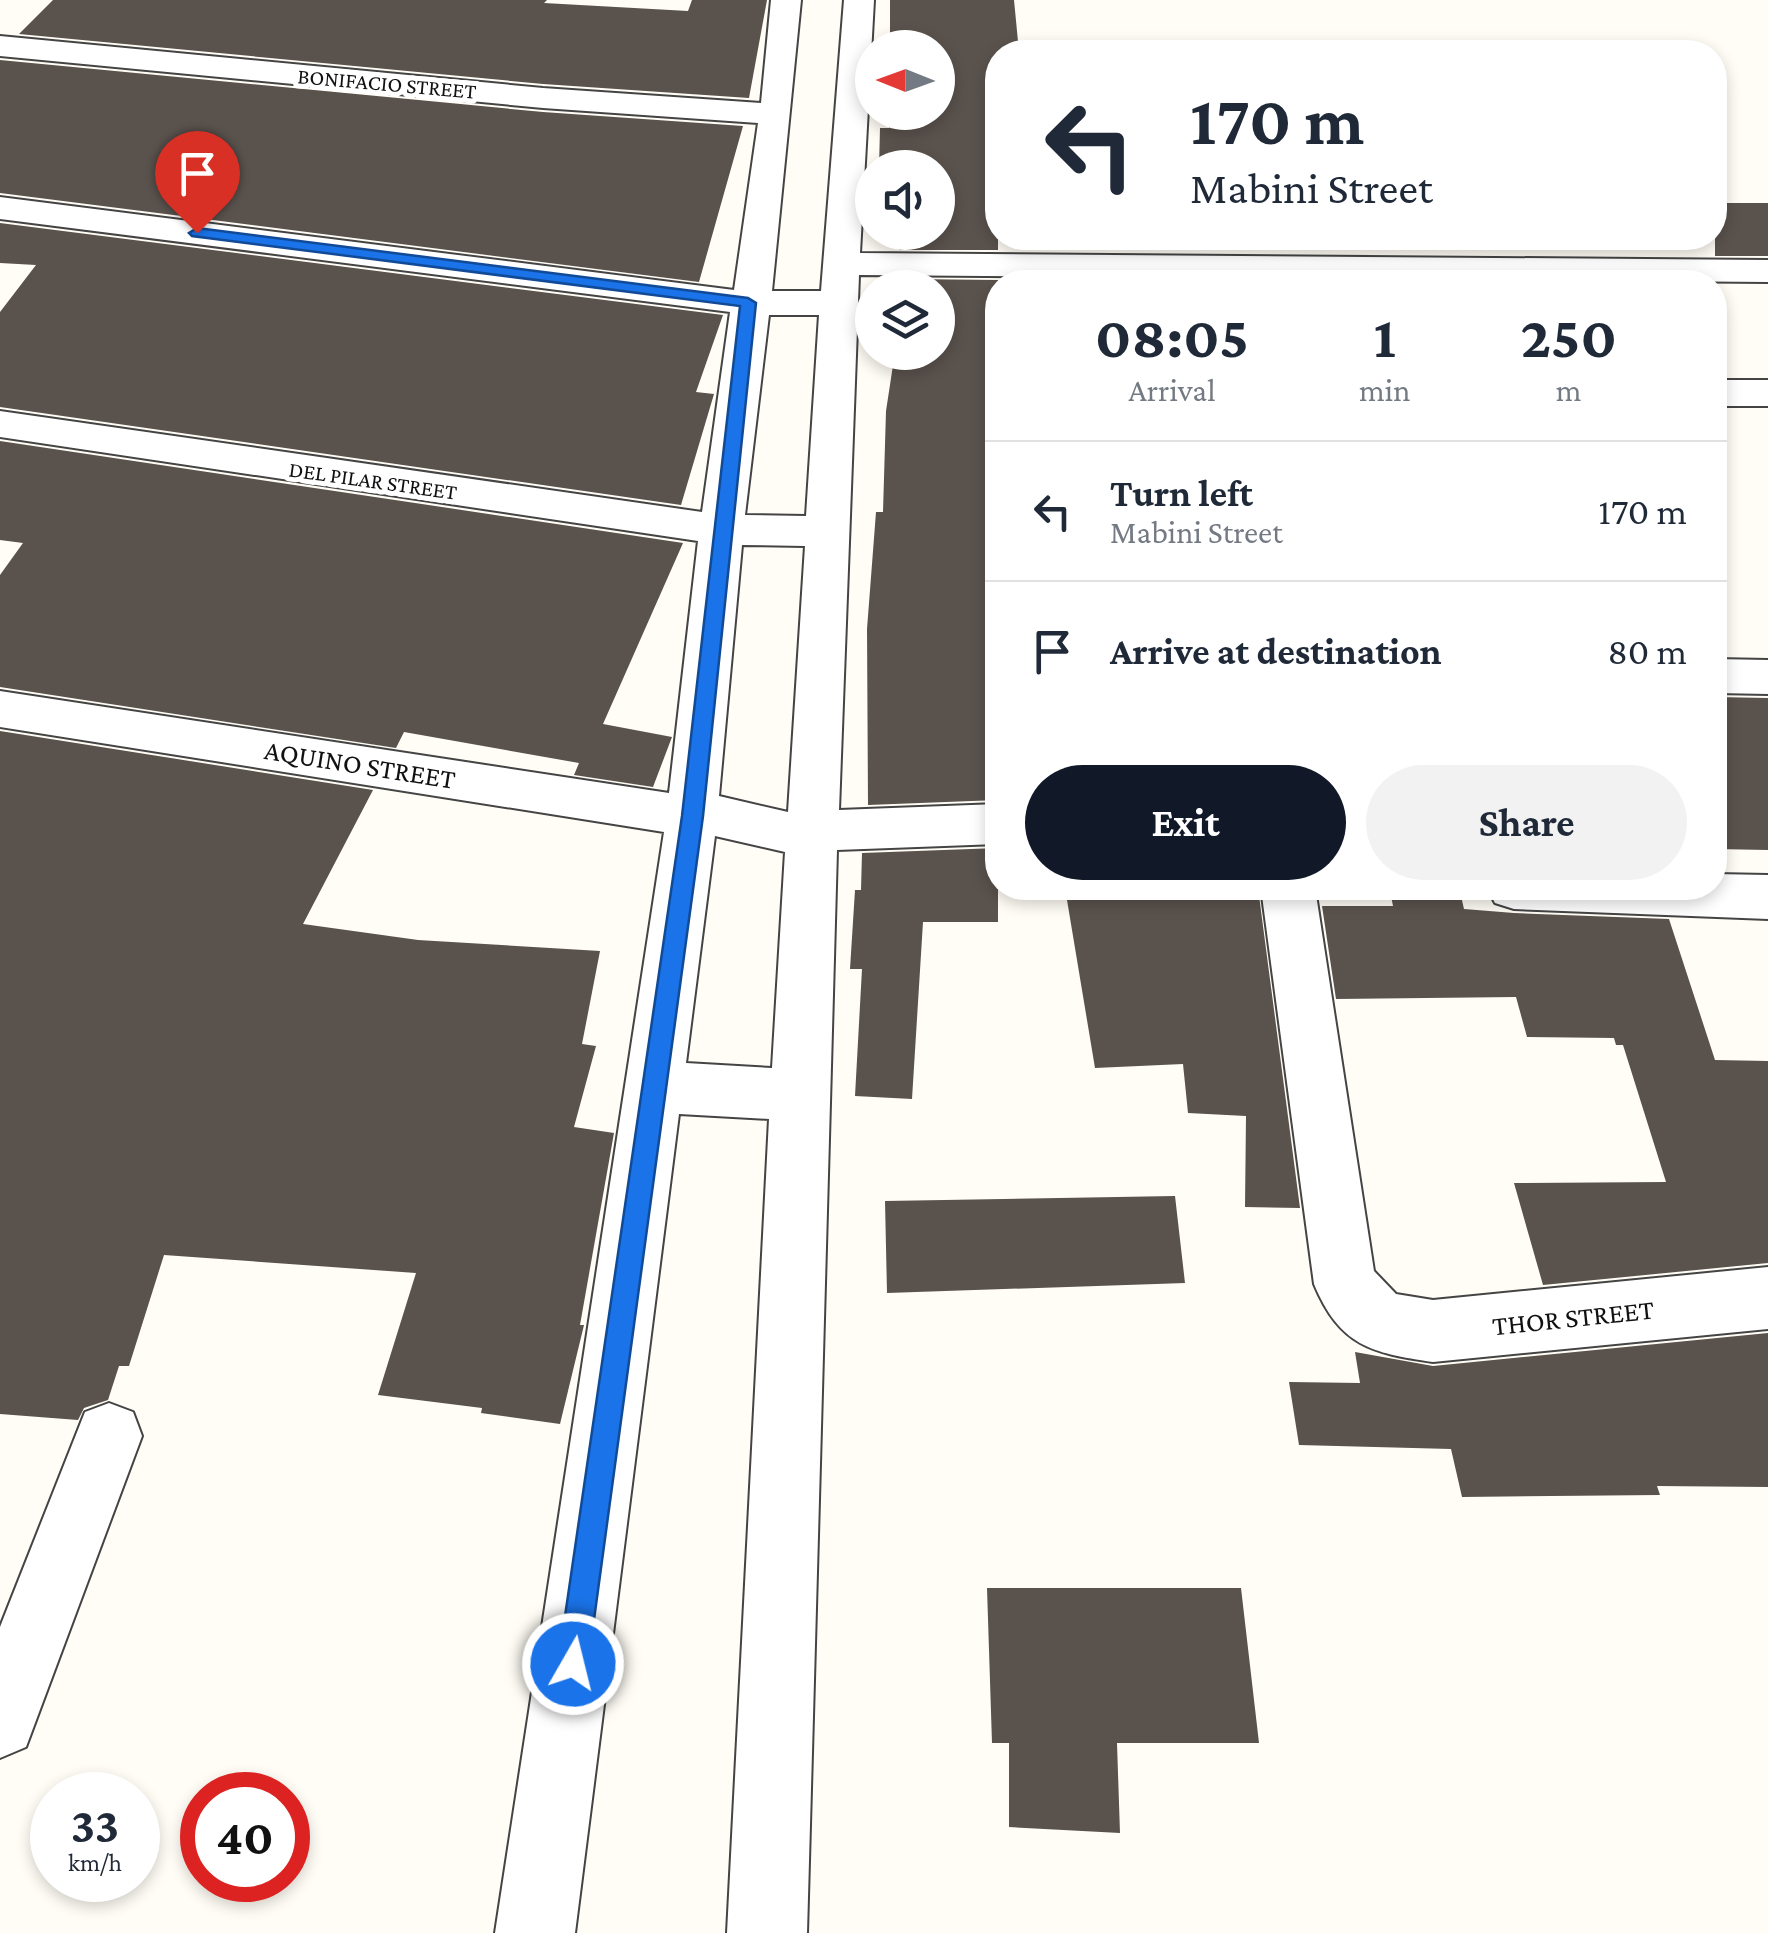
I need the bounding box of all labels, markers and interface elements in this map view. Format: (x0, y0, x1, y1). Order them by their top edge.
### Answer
north arrow (855, 30, 955, 130)
map controls (855, 30, 955, 370)
street label: BONIFACIO STREET (297, 63, 477, 104)
icon: left (1025, 80, 1155, 210)
text: 170 m (1190, 81, 1364, 159)
pin (155, 131, 240, 234)
icon: arrive (170, 146, 225, 201)
button: sound (855, 150, 955, 250)
text: Mabini Street (1190, 163, 1433, 213)
button: layers (855, 270, 955, 370)
text: 08:05 (1095, 303, 1249, 370)
text: 1 (1374, 303, 1396, 370)
text: 250 (1520, 303, 1617, 370)
text: Arrival (1129, 372, 1216, 408)
text: min (1359, 372, 1410, 408)
text: m (1556, 372, 1582, 408)
street label: DEL PILAR STREET (287, 456, 459, 505)
text: Turn left (1110, 472, 1253, 514)
icon: left (1025, 484, 1080, 539)
text: 170 m (1598, 490, 1687, 532)
text: Mabini Street (1110, 514, 1283, 550)
icon: arrive (1025, 624, 1080, 679)
text: Arrive at destination (1110, 630, 1442, 672)
text: 80 m (1607, 630, 1687, 672)
street label: AQUINO STREET (262, 734, 458, 795)
button: Exit (1025, 765, 1346, 880)
button: Share (1366, 765, 1687, 880)
street label: THOR STREET (1491, 1294, 1655, 1341)
position arrow (521, 1612, 625, 1716)
speed limit sign: 40 (180, 1772, 310, 1902)
text: 33 (71, 1797, 119, 1853)
text: km/h (68, 1849, 122, 1876)

